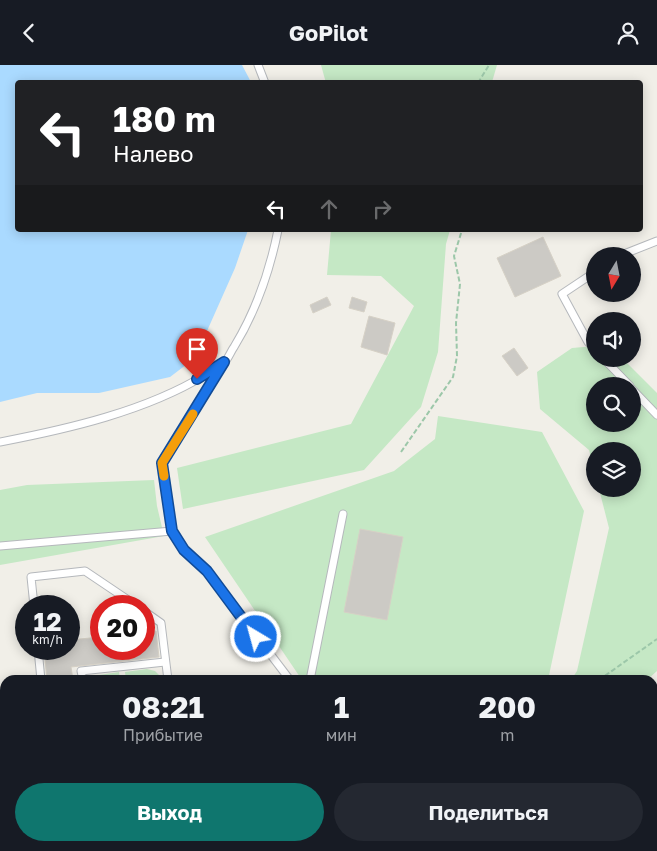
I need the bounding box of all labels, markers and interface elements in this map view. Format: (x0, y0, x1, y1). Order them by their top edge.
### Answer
icon: back (15, 19, 43, 47)
text: GoPilot (289, 19, 368, 46)
icon: person (614, 19, 642, 47)
text: 180 m (113, 98, 216, 140)
icon: left (30, 100, 95, 165)
text: Налево (113, 140, 193, 167)
icon: left (262, 195, 290, 223)
icon: ahead (315, 195, 343, 223)
icon: right (368, 195, 396, 223)
north arrow (586, 247, 641, 303)
map controls (586, 247, 641, 497)
button: sound (586, 312, 641, 367)
pin (176, 328, 218, 379)
icon: arrive (183, 335, 211, 363)
button: search (586, 377, 641, 432)
button: layers (586, 442, 641, 497)
speed limit sign: 20 (90, 595, 155, 660)
text: 12 (33, 606, 62, 637)
position arrow (229, 610, 281, 662)
text: km/h (32, 632, 63, 647)
text: 08:21 (122, 689, 204, 725)
text: 1 (334, 689, 349, 725)
text: 200 (479, 689, 536, 725)
text: Прибытие (123, 725, 203, 745)
text: мин (326, 725, 357, 745)
text: m (500, 725, 515, 745)
button: Выход (15, 783, 324, 841)
button: Поделиться (334, 783, 643, 841)

